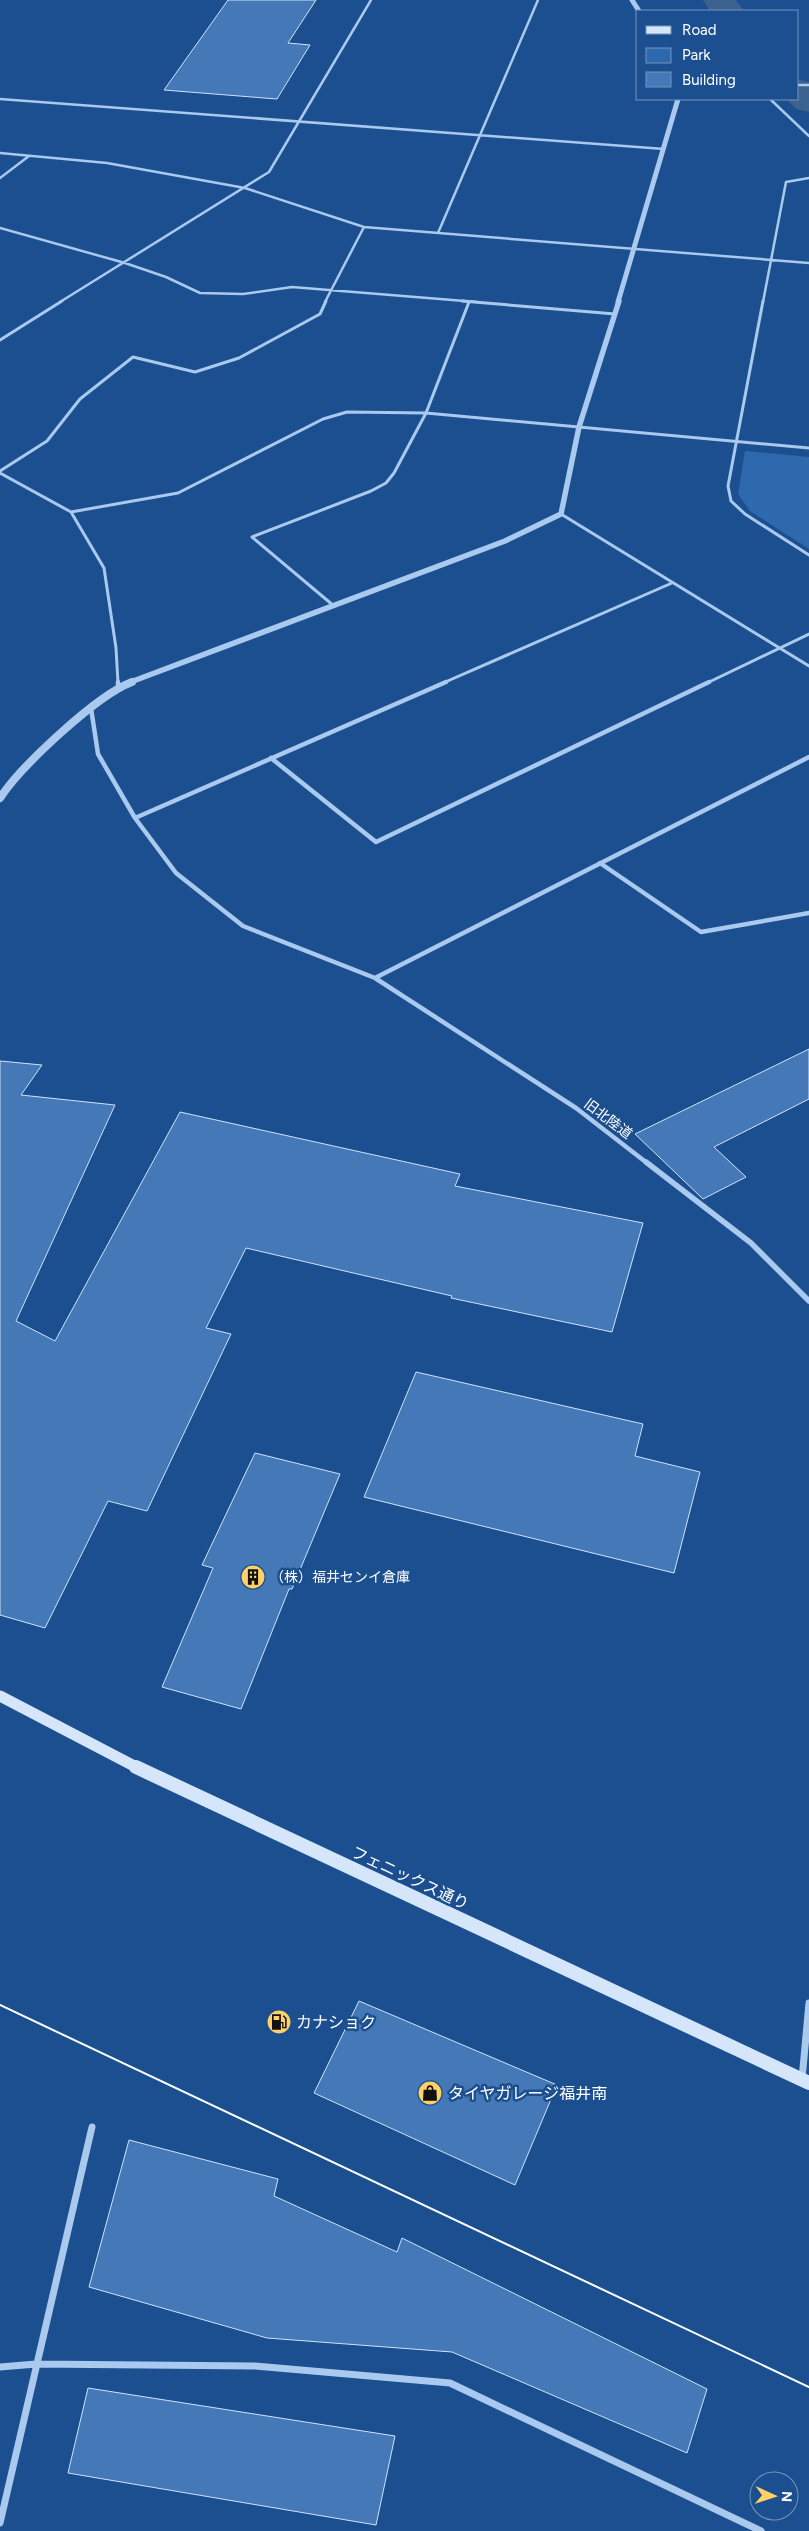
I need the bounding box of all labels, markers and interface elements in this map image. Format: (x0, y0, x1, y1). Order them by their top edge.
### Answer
legend (636, 10, 799, 100)
text: Road (682, 21, 717, 39)
text: Park (682, 46, 711, 64)
text: Building (682, 71, 736, 89)
street label: 旧北陸道 (581, 1095, 635, 1143)
building icon: （株）福井センイ倉庫 (240, 1564, 266, 1590)
place label: （株）福井センイ倉庫 (270, 1569, 410, 1586)
street label: フェニックス通り (348, 1842, 472, 1914)
fuel station icon: カナショク (266, 2009, 292, 2035)
place label: カナショク (296, 2013, 376, 2032)
shop icon: タイヤガレージ福井南 (417, 2080, 443, 2106)
place label: タイヤガレージ福井南 (448, 2084, 607, 2103)
north arrow (749, 2471, 799, 2521)
text: N (778, 2491, 795, 2503)

